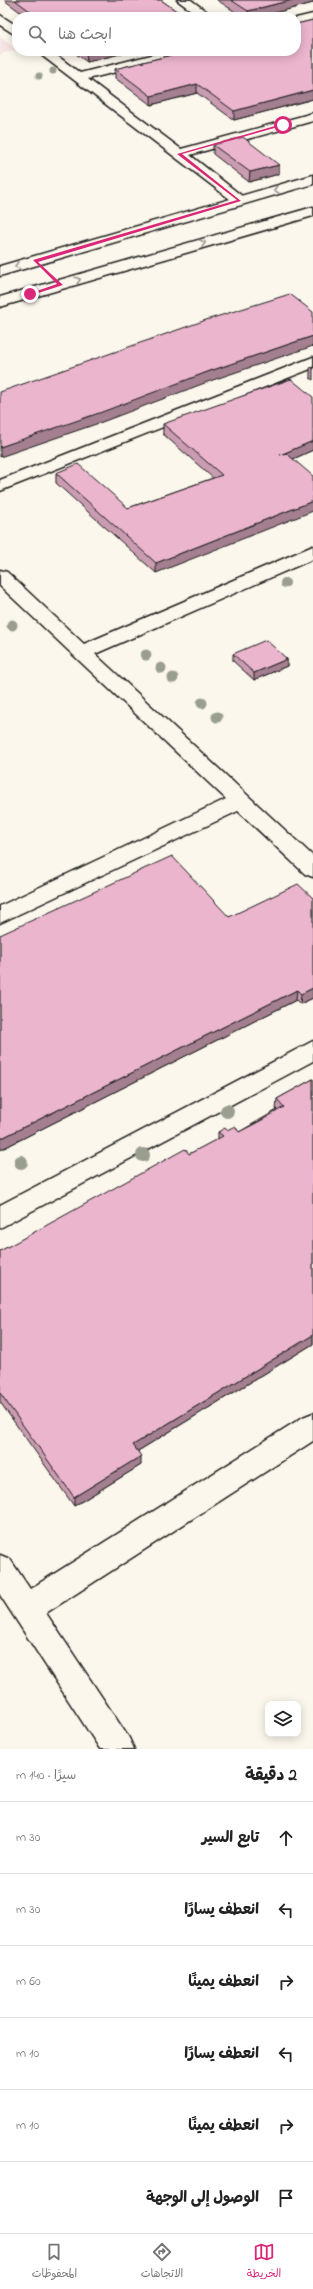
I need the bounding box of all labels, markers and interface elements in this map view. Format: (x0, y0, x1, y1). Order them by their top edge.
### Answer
search box (12, 12, 301, 56)
icon: search (26, 23, 48, 45)
text: ابحث هنا (58, 24, 112, 46)
route start (274, 116, 292, 134)
one-way arrow (272, 185, 279, 194)
one-way arrow (199, 239, 206, 248)
one-way arrow (13, 262, 20, 270)
one-way arrow (74, 276, 81, 285)
route end (21, 285, 39, 303)
map controls (265, 1701, 301, 1737)
button: layers (265, 1701, 301, 1737)
text: 2 دقيقة (245, 1763, 297, 1788)
text: سيرًا · 140 m (16, 1766, 76, 1785)
text: تابع السير (202, 1827, 259, 1849)
icon: ahead (275, 1827, 297, 1849)
text: 30 m (16, 1828, 40, 1847)
text: انعطف يسارًا (184, 1899, 259, 1921)
icon: left (275, 1899, 297, 1921)
text: 30 m (16, 1900, 40, 1919)
text: انعطف يمينًا (188, 1971, 259, 1993)
icon: right (275, 1971, 297, 1993)
text: 60 m (16, 1972, 41, 1991)
text: انعطف يسارًا (184, 2043, 259, 2065)
icon: left (275, 2043, 297, 2065)
text: 10 m (16, 2044, 39, 2063)
text: انعطف يمينًا (188, 2115, 259, 2137)
icon: right (275, 2115, 297, 2137)
text: 10 m (16, 2116, 39, 2135)
text: الوصول إلى الوجهة (146, 2187, 259, 2209)
icon: arrive (275, 2187, 297, 2209)
tab: المحفوظات (32, 2241, 77, 2283)
tab: الاتجاهات (141, 2241, 183, 2283)
tab: الخريطة (247, 2241, 281, 2283)

